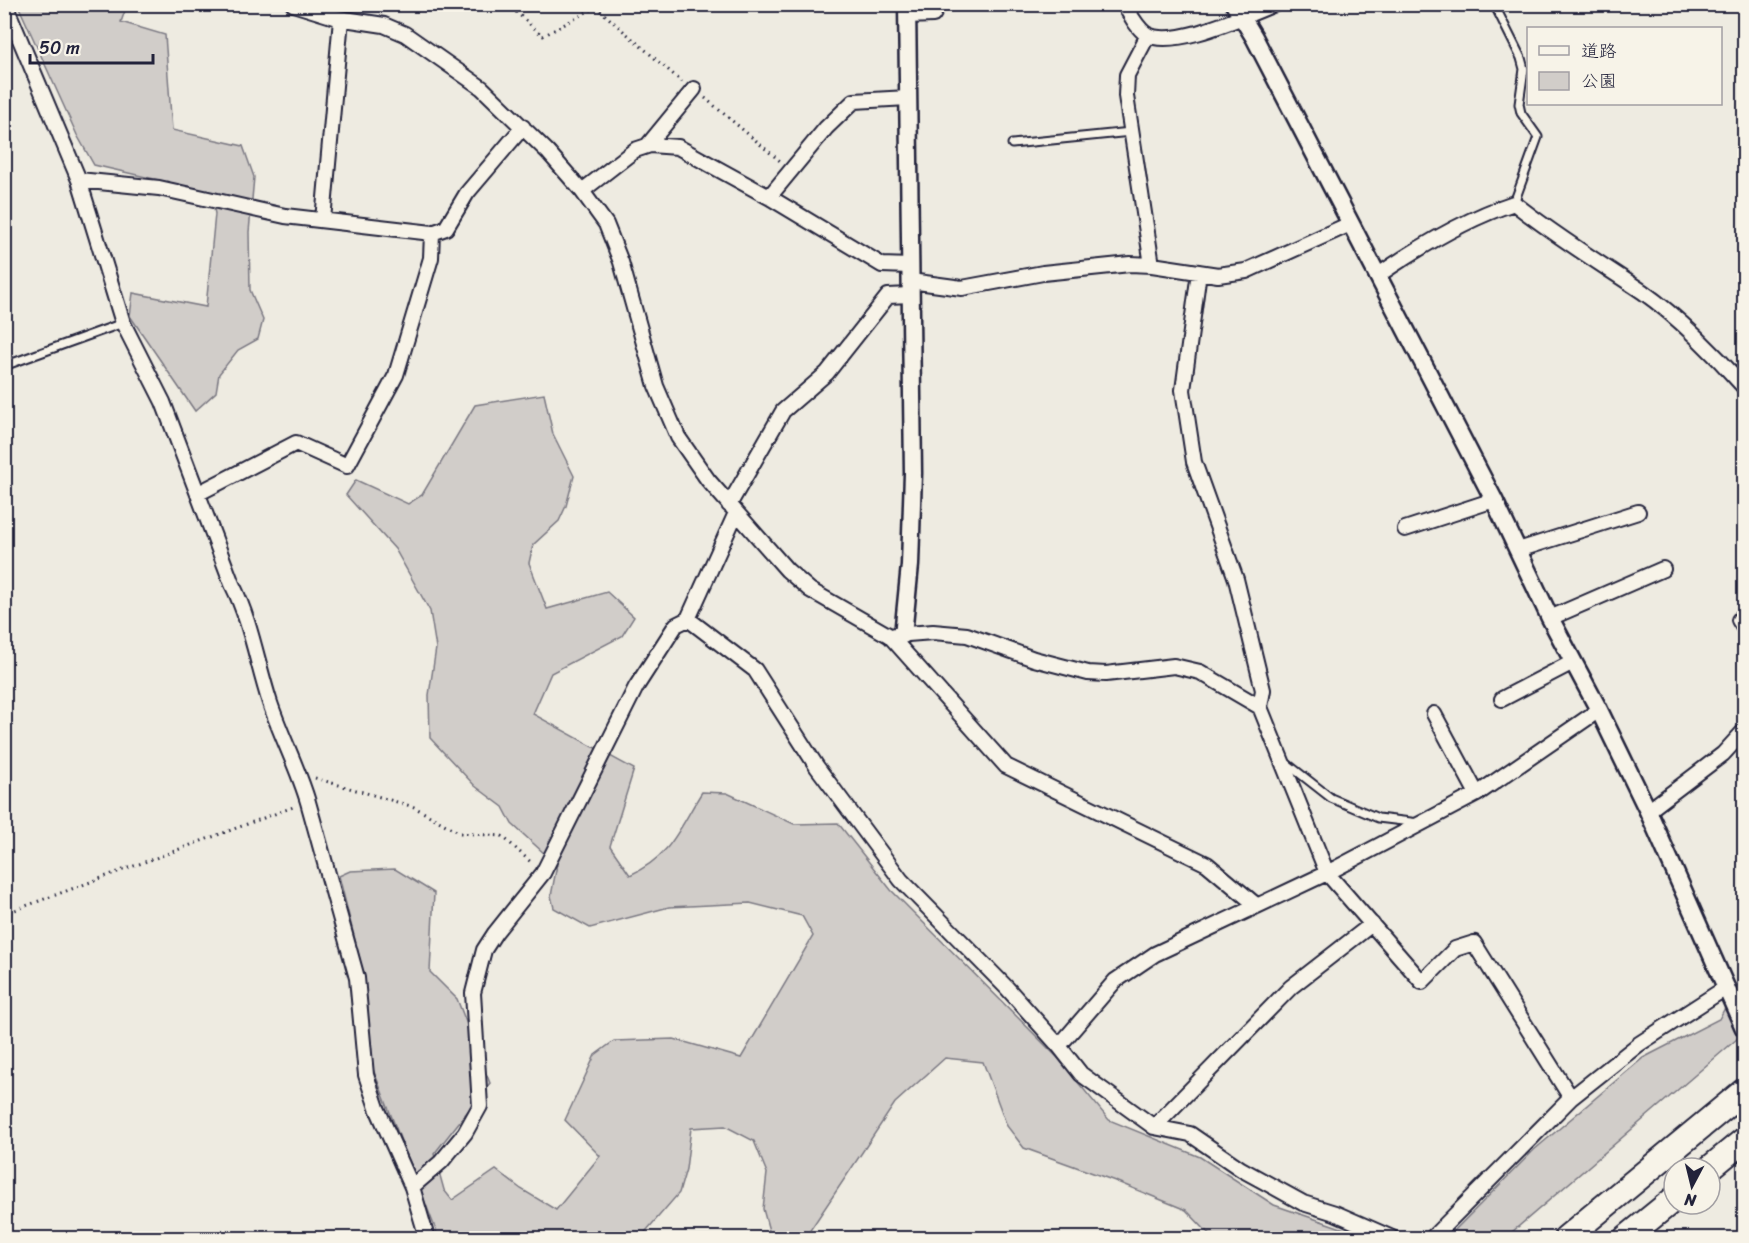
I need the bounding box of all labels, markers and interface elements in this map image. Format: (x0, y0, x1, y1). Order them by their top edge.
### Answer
scale bar (30, 27, 153, 65)
legend (1527, 27, 1722, 105)
text: 50 m (39, 32, 80, 64)
text: 道路 (1581, 35, 1617, 67)
text: 公園 (1581, 65, 1617, 97)
north arrow (1662, 1156, 1722, 1216)
text: N (1682, 1185, 1698, 1216)

